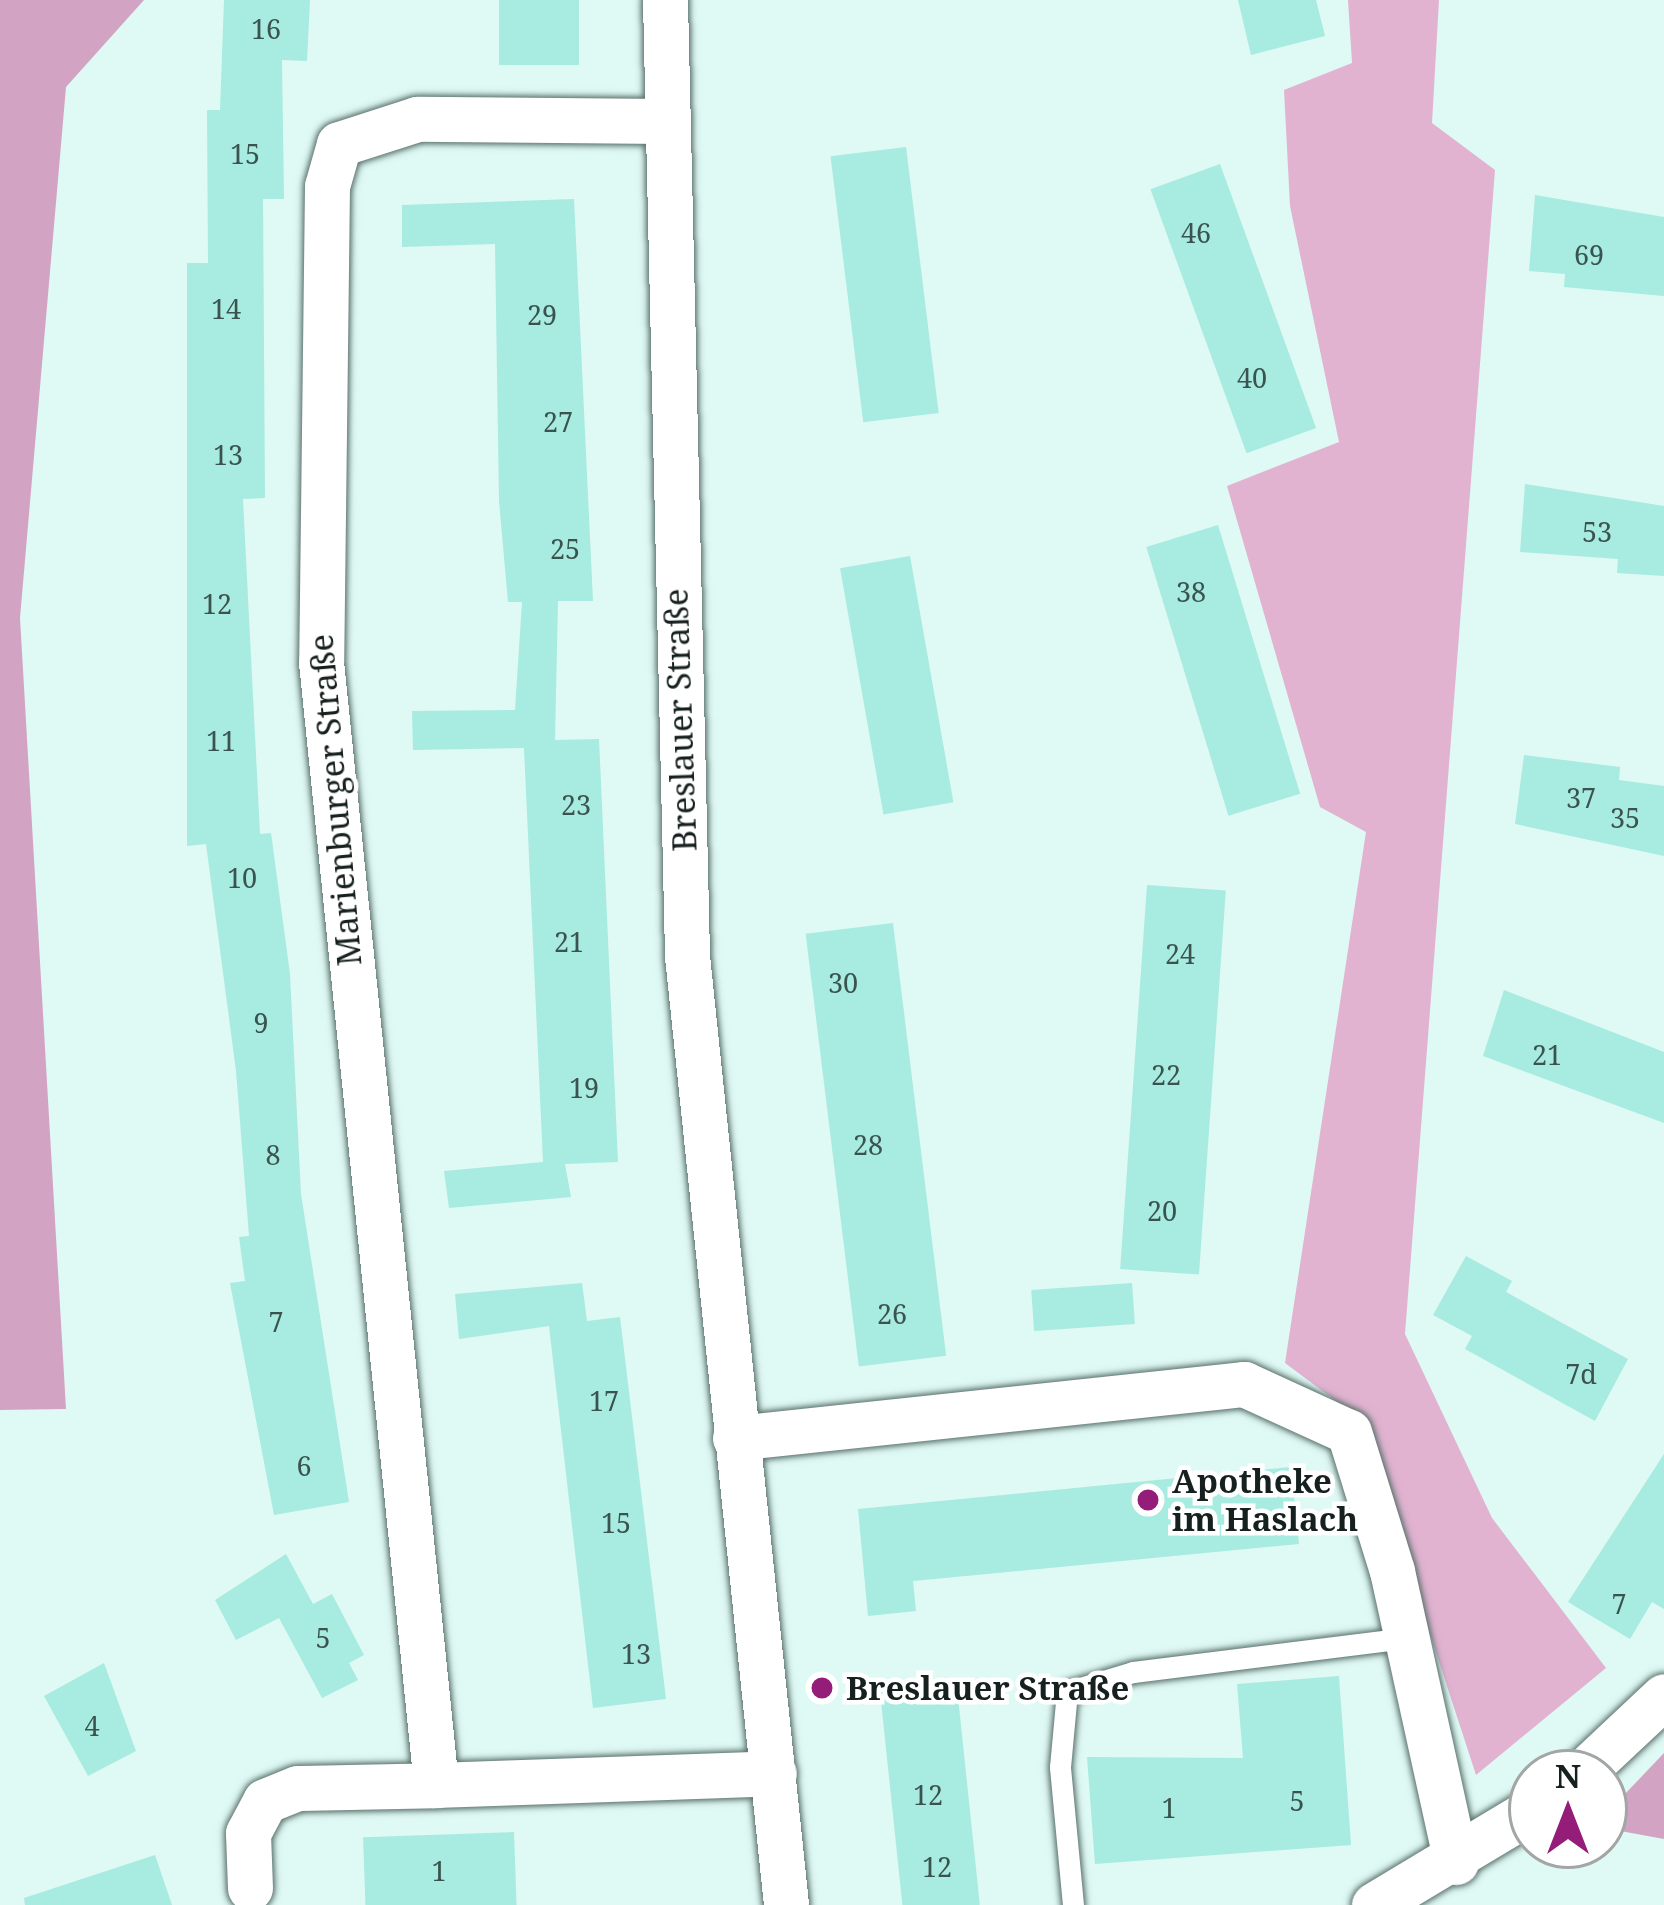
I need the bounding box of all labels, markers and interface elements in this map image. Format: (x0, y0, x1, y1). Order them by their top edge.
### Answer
house number: 16 (251, 13, 281, 45)
house number: 15 (230, 138, 260, 170)
house number: 46 (1181, 217, 1211, 249)
house number: 69 (1574, 239, 1604, 271)
house number: 14 (211, 293, 241, 325)
house number: 29 (527, 299, 557, 331)
house number: 40 (1237, 362, 1267, 394)
house number: 27 (543, 406, 573, 438)
house number: 13 (213, 439, 243, 471)
house number: 53 (1582, 516, 1612, 548)
house number: 25 (550, 533, 580, 565)
house number: 38 (1176, 576, 1206, 608)
house number: 12 (202, 588, 232, 620)
street label: Breslauer Straße (656, 588, 704, 852)
street label: Marienburger Straße (301, 632, 369, 968)
house number: 11 (206, 725, 236, 757)
house number: 37 (1566, 782, 1596, 814)
house number: 23 (561, 789, 591, 821)
house number: 35 (1610, 802, 1640, 834)
house number: 10 (227, 862, 257, 894)
house number: 21 (554, 926, 584, 958)
house number: 24 (1165, 938, 1195, 970)
house number: 30 (828, 967, 858, 999)
house number: 9 (253, 1007, 269, 1039)
house number: 21 (1532, 1039, 1562, 1071)
house number: 22 (1151, 1059, 1181, 1091)
house number: 19 (569, 1072, 599, 1104)
house number: 28 (853, 1129, 883, 1161)
house number: 8 (265, 1139, 281, 1171)
house number: 20 (1147, 1195, 1177, 1227)
house number: 26 (877, 1298, 907, 1330)
house number: 7 (268, 1306, 284, 1338)
house number: 7d (1565, 1358, 1597, 1390)
house number: 17 (589, 1385, 619, 1417)
house number: 6 (296, 1450, 312, 1482)
place label: Apotheke im Haslach (1172, 1461, 1358, 1539)
marker: Apotheke im Haslach (1135, 1487, 1161, 1513)
house number: 15 (601, 1507, 631, 1539)
house number: 7 (1611, 1588, 1627, 1620)
house number: 5 (315, 1622, 331, 1654)
house number: 13 (621, 1638, 651, 1670)
place label: Breslauer Straße (846, 1668, 1129, 1708)
marker: Breslauer Straße (809, 1675, 835, 1701)
house number: 4 (84, 1710, 100, 1742)
north arrow (1508, 1749, 1628, 1869)
text: N (1555, 1753, 1581, 1798)
house number: 12 (913, 1779, 943, 1811)
house number: 5 (1289, 1785, 1305, 1817)
house number: 1 (1161, 1792, 1177, 1824)
house number: 12 (922, 1851, 952, 1883)
house number: 1 (431, 1855, 447, 1887)

